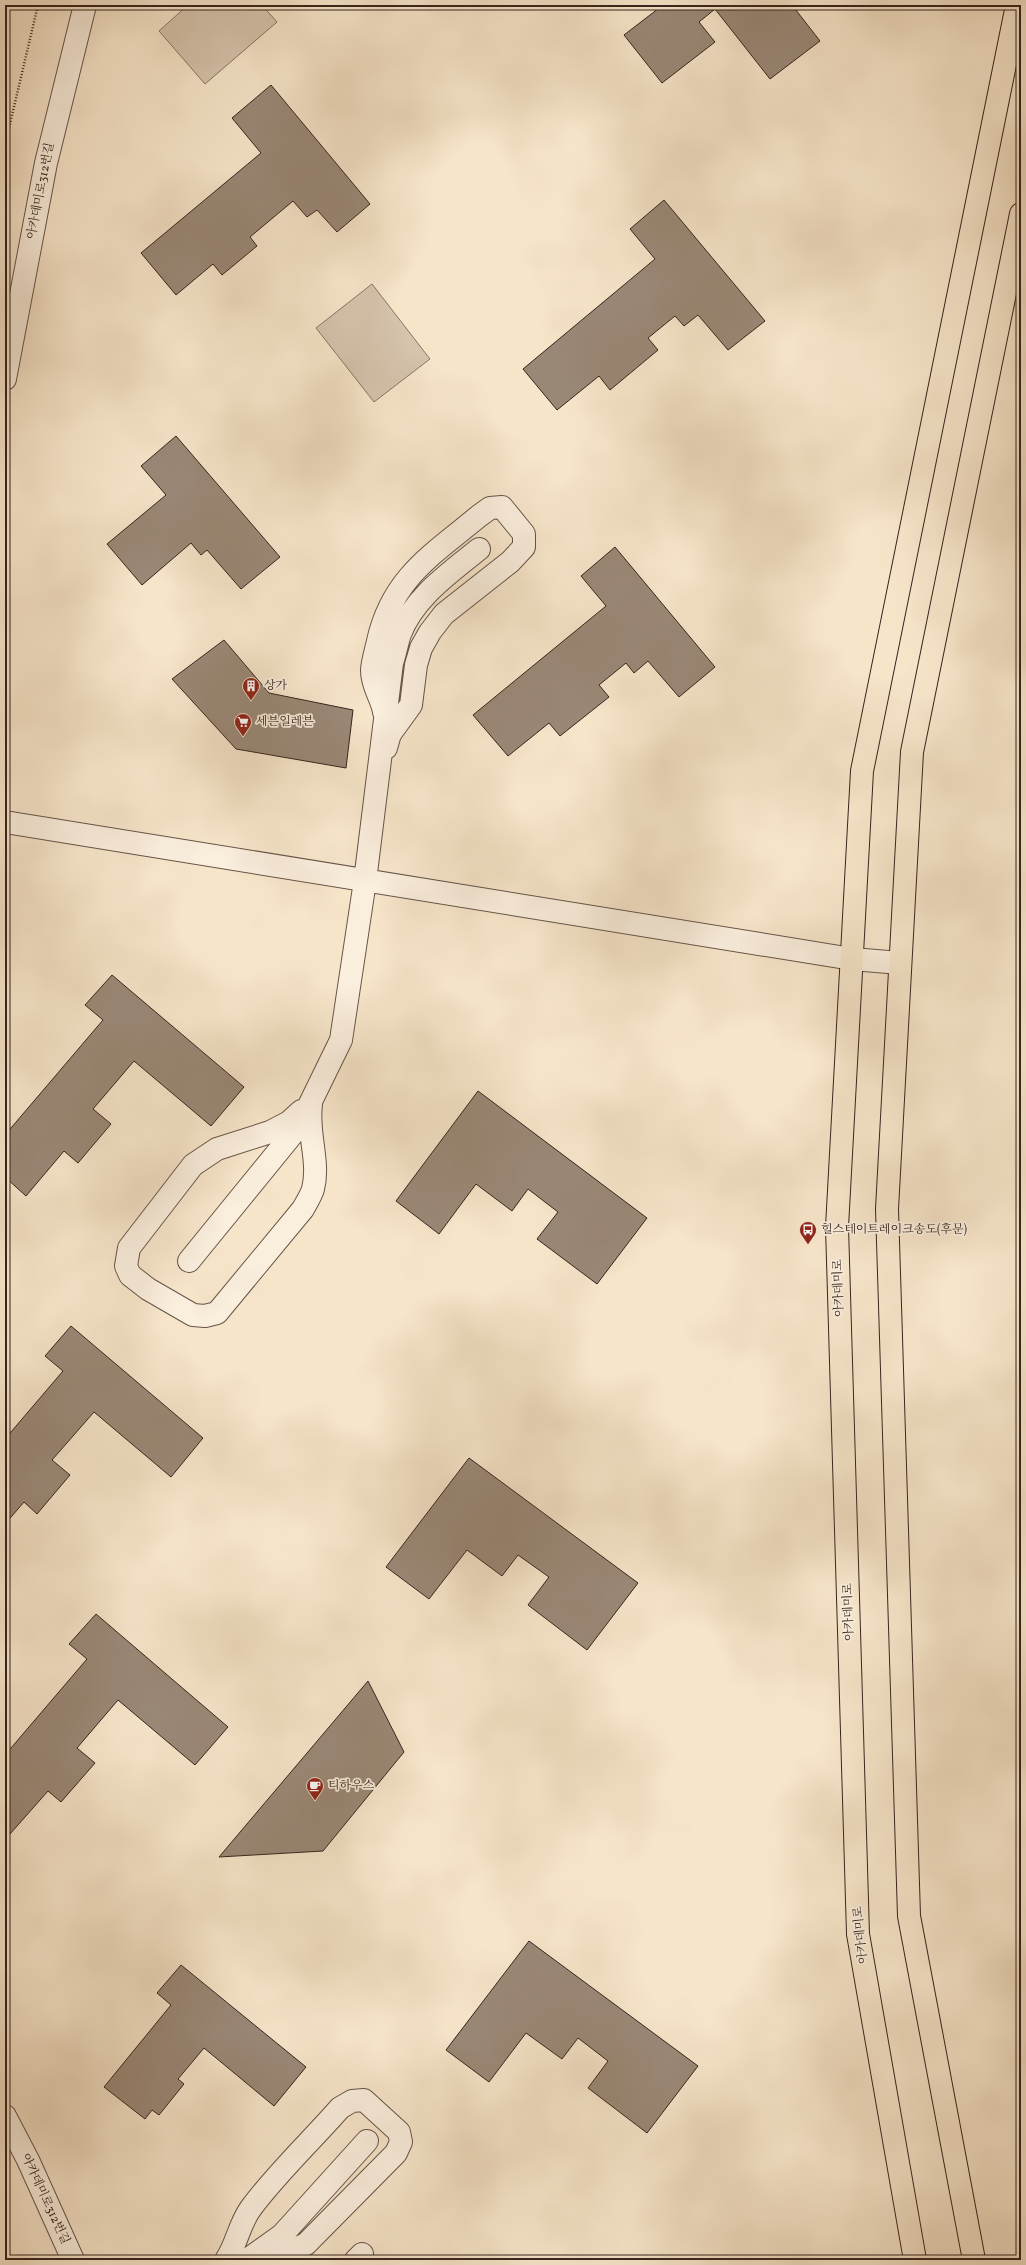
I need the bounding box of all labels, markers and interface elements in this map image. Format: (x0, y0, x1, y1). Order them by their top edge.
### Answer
street label: 아카데미로312번길 (24, 141, 58, 241)
building icon: 상가 (241, 676, 261, 701)
place label: 상가 (264, 678, 288, 694)
supermarket icon: 세븐일레븐 (233, 712, 253, 737)
place label: 세븐일레븐 (256, 714, 314, 730)
bus stop icon: 힐스테이트레이크송도(후문) (798, 1220, 818, 1245)
place label: 힐스테이트레이크송도(후문) (821, 1222, 968, 1238)
street label: 아카데미로 (830, 1258, 848, 1317)
street label: 아카데미로 (840, 1582, 858, 1641)
cafe icon: 티하우스 (305, 1776, 325, 1801)
place label: 티하우스 (328, 1778, 375, 1794)
street label: 아카데미로 (850, 1905, 872, 1965)
street label: 아카데미로312번길 (17, 2151, 73, 2247)

